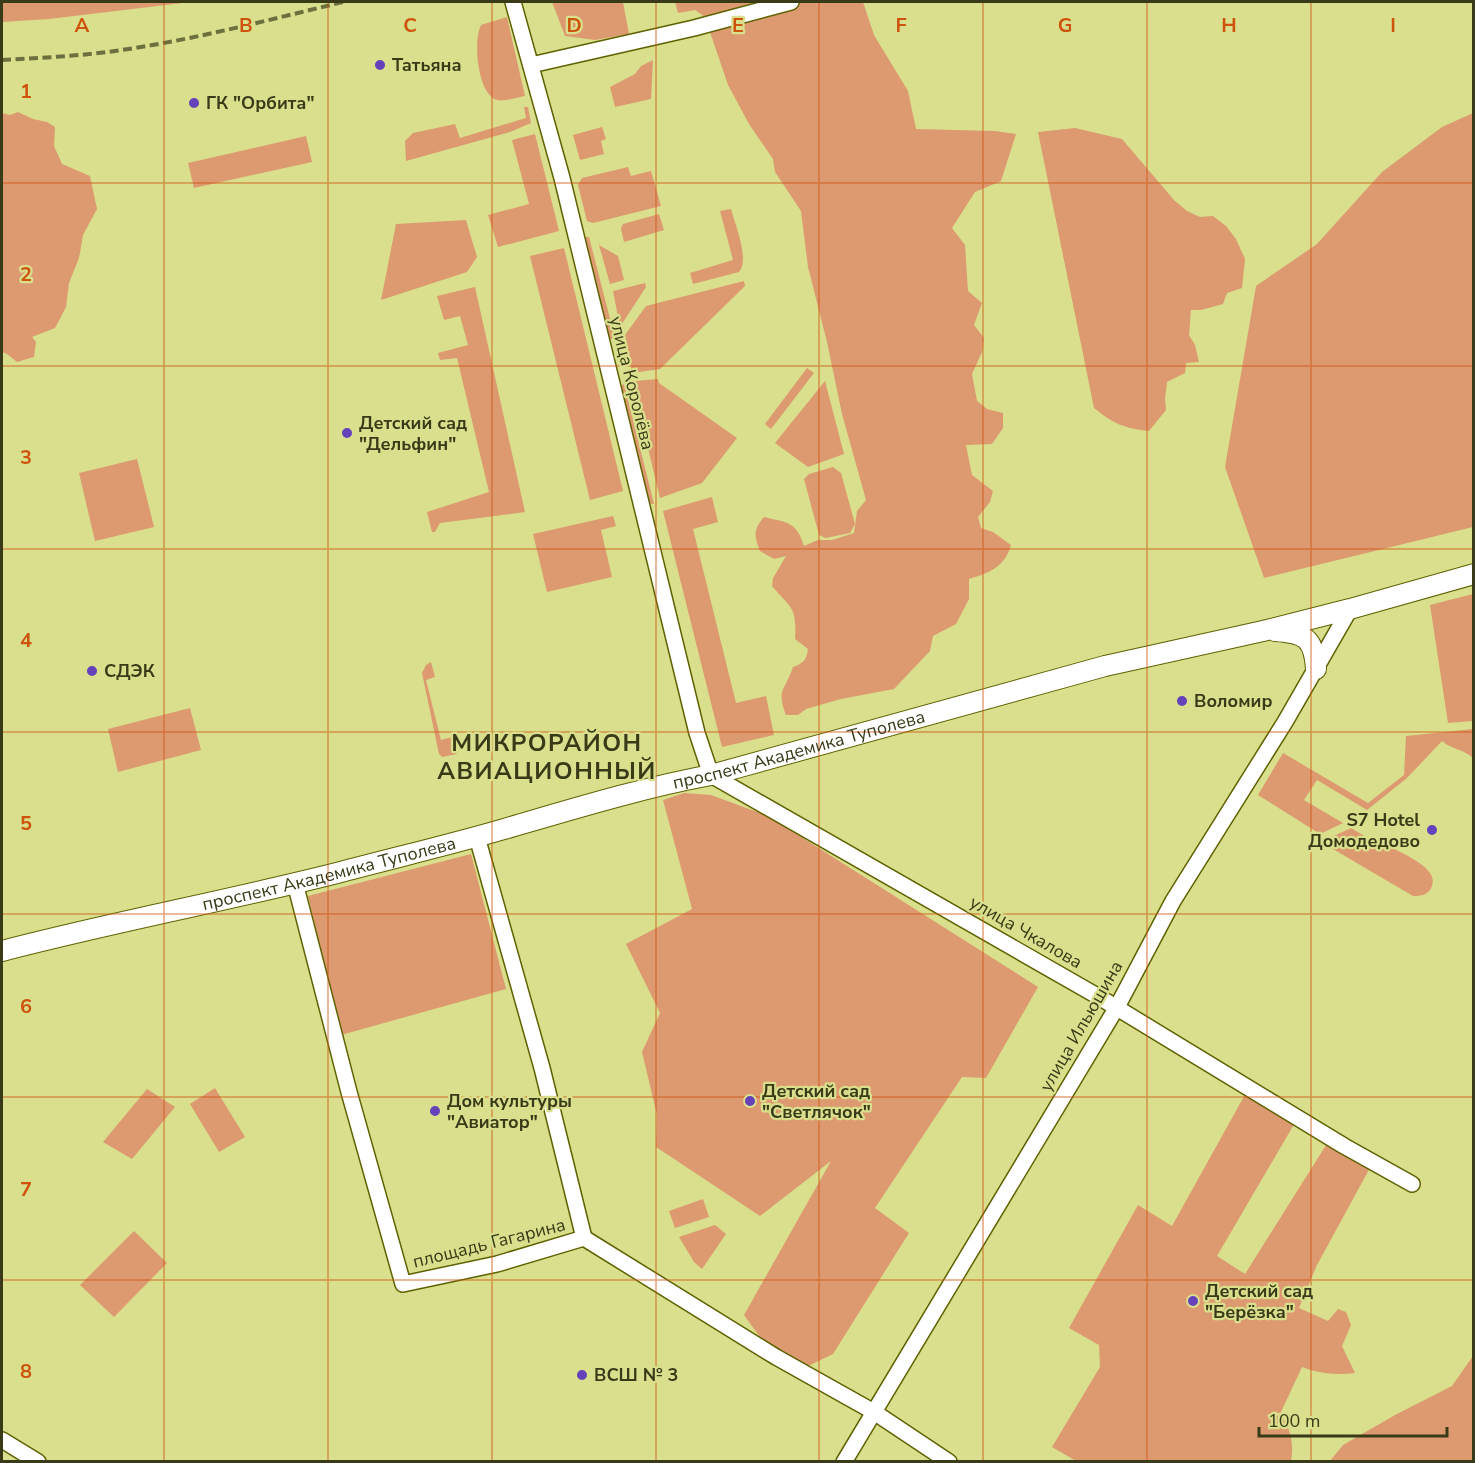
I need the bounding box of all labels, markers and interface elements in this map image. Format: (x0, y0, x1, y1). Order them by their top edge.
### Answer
text: A (75, 12, 90, 39)
text: B (239, 12, 253, 39)
text: C (403, 12, 417, 39)
text: D (566, 12, 582, 39)
text: E (732, 12, 744, 39)
text: F (895, 12, 907, 39)
text: G (1058, 12, 1072, 39)
text: H (1221, 12, 1237, 39)
text: I (1390, 12, 1396, 39)
place label: Татьяна (392, 53, 462, 77)
marker: Татьяна (373, 58, 387, 72)
text: 1 (20, 78, 32, 105)
place label: ГК "Орбита" (206, 91, 314, 115)
marker: ГК "Орбита" (187, 96, 201, 110)
text: 2 (20, 261, 32, 288)
street label: улица Королёва (604, 314, 660, 452)
place label: Детский сад "Дельфин" (359, 411, 467, 456)
marker: Детский сад "Дельфин" (340, 426, 354, 440)
text: 3 (20, 444, 32, 471)
text: 4 (20, 627, 32, 654)
place label: СДЭК (104, 659, 156, 683)
marker: СДЭК (85, 664, 99, 678)
place label: Воломир (1194, 689, 1272, 713)
marker: Воломир (1175, 694, 1189, 708)
street label: проспект Академика Туполева (670, 704, 928, 795)
district label: МИКРОРАЙОН АВИАЦИОННЫЙ (437, 727, 657, 787)
place label: S7 Hotel Домодедово (1308, 808, 1420, 853)
text: 5 (20, 810, 32, 837)
marker: S7 Hotel Домодедово (1425, 823, 1439, 837)
street label: проспект Академика Туполева (200, 831, 458, 916)
street label: улица Чкалова (965, 890, 1087, 974)
street label: улица Ильюшина (1034, 956, 1128, 1096)
text: 6 (20, 993, 32, 1020)
place label: Детский сад "Светлячок" (762, 1079, 871, 1124)
place label: Дом культуры "Авиатор" (447, 1089, 572, 1134)
marker: Детский сад "Светлячок" (743, 1094, 757, 1108)
marker: Дом культуры "Авиатор" (428, 1104, 442, 1118)
text: 7 (20, 1176, 32, 1203)
street label: площадь Гагарина (410, 1212, 568, 1274)
place label: Детский сад "Берёзка" (1205, 1279, 1313, 1324)
marker: Детский сад "Берёзка" (1186, 1294, 1200, 1308)
text: 8 (20, 1358, 32, 1385)
place label: ВСШ № 3 (594, 1363, 678, 1387)
marker: ВСШ № 3 (575, 1368, 589, 1382)
scale bar (1259, 1400, 1446, 1438)
text: 100 m (1268, 1409, 1320, 1433)

